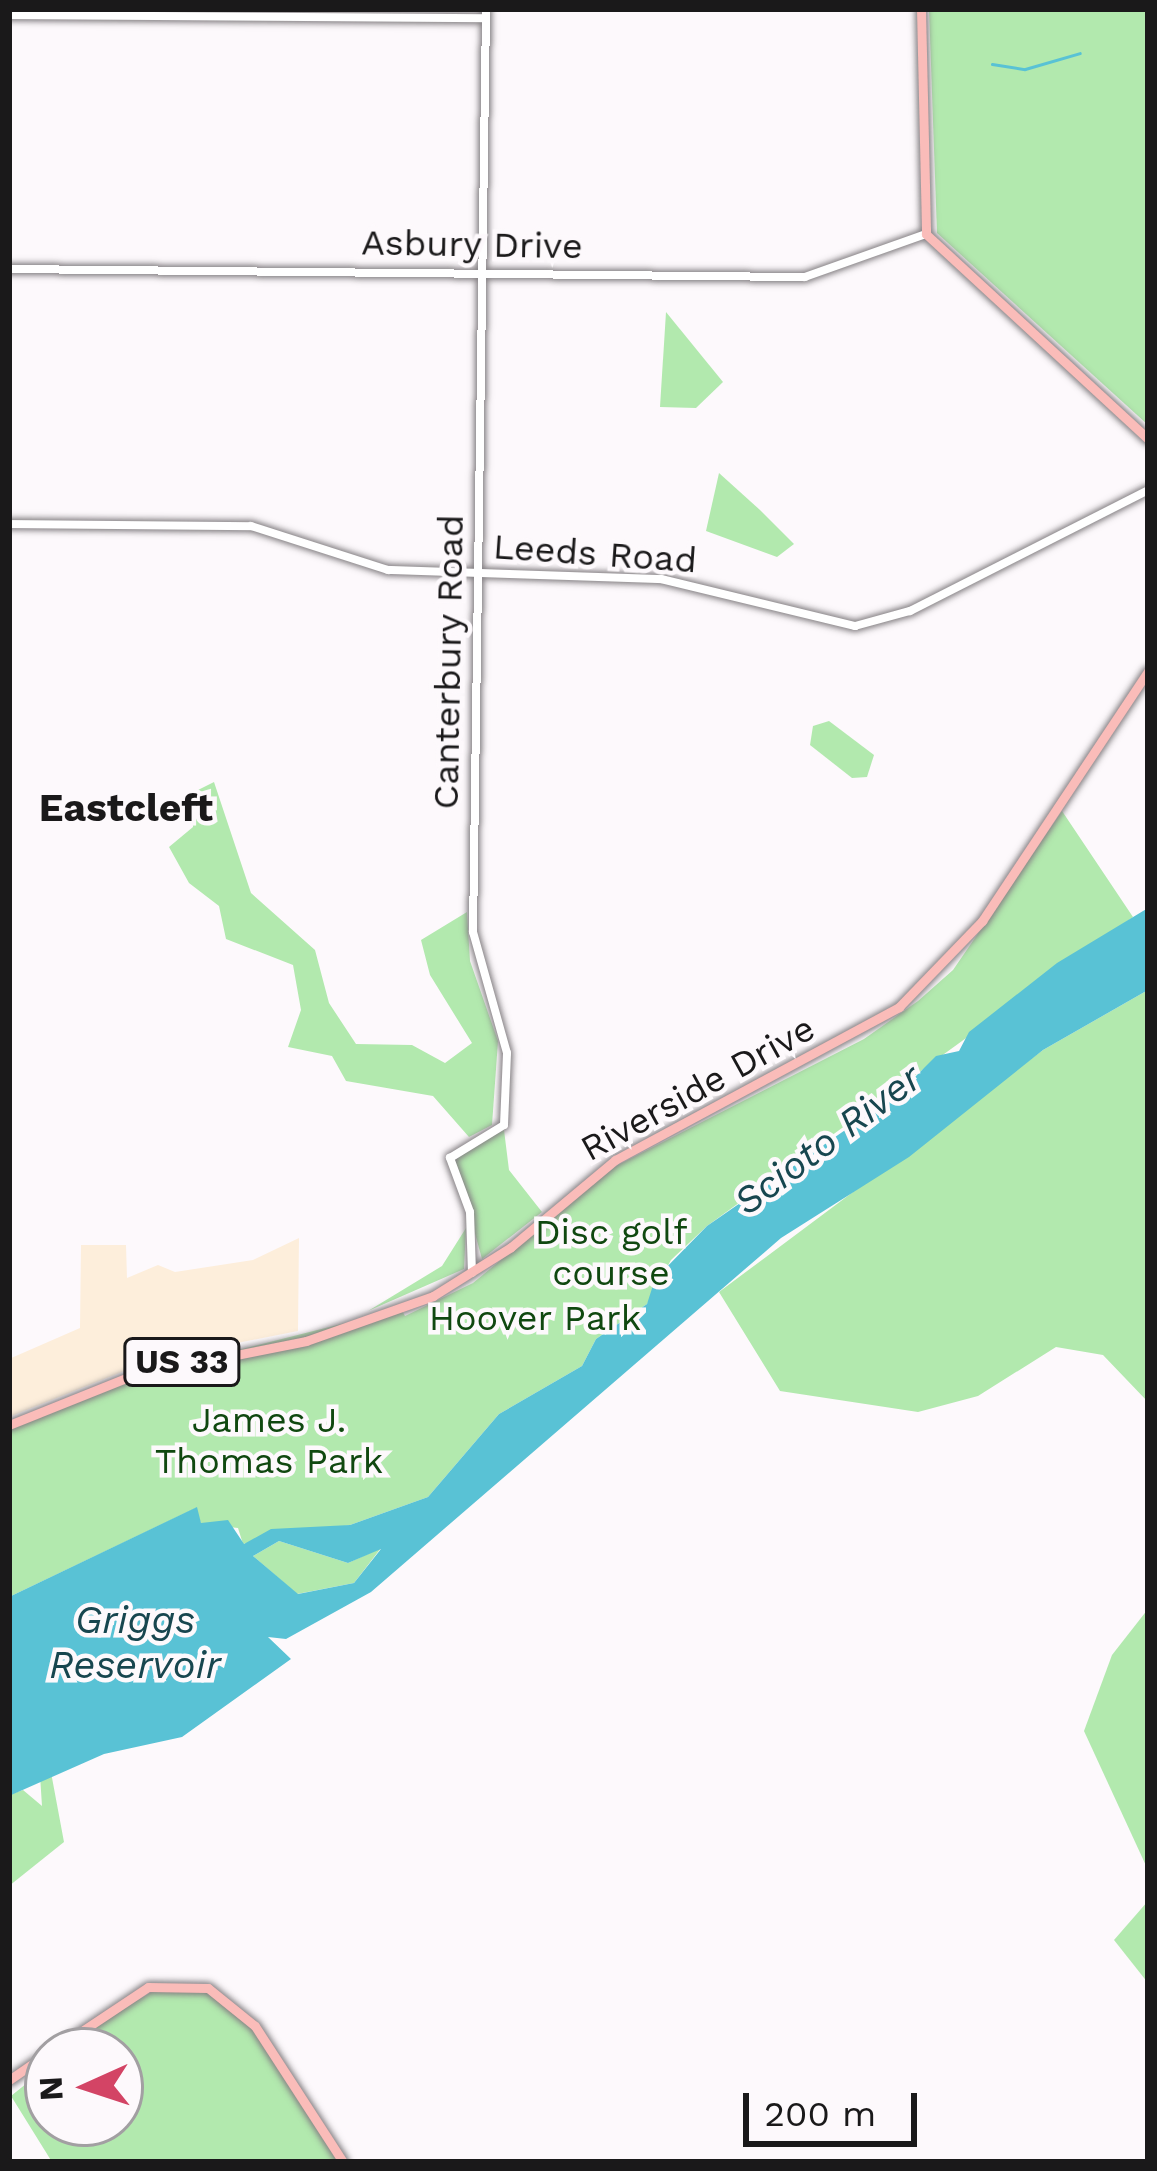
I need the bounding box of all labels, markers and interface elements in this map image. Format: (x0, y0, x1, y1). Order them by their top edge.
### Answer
street label: Asbury Drive (360, 221, 584, 269)
street label: Canterbury Road (425, 514, 473, 810)
street label: Leeds Road (492, 525, 698, 583)
district label: Eastcleft (39, 785, 213, 831)
street label: Riverside Drive (574, 1007, 822, 1171)
water label: Scioto River (725, 1054, 931, 1226)
park label: Disc golf course (535, 1210, 687, 1295)
park label: Hoover Park (428, 1297, 642, 1341)
road number: US 33 (122, 1335, 242, 1389)
park label: James J. Thomas Park (155, 1398, 383, 1483)
water label: Griggs Reservoir (49, 1598, 221, 1689)
north arrow (24, 2027, 144, 2147)
scale bar (749, 2069, 923, 2143)
text: N (30, 2076, 71, 2102)
text: 200 m (764, 2093, 876, 2135)

